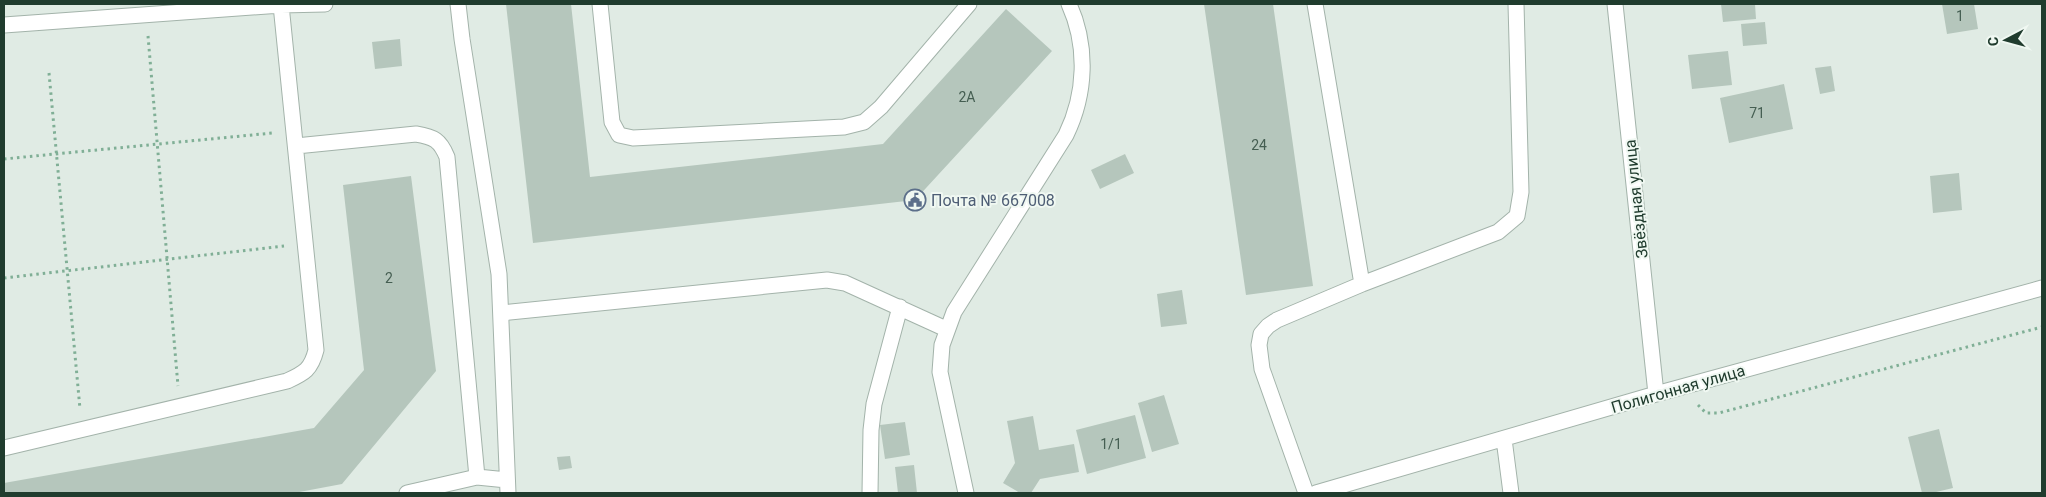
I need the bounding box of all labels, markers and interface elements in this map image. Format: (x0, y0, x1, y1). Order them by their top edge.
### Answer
house number: 1 (1956, 8, 1964, 24)
north arrow (1981, 15, 2031, 65)
text: С (1985, 36, 2002, 47)
house number: 2А (958, 89, 976, 105)
house number: 71 (1749, 105, 1765, 121)
house number: 24 (1251, 137, 1267, 153)
street label: Звёздная улица (1620, 139, 1652, 259)
public building icon: Почта № 667008 (903, 188, 927, 212)
place label: Почта № 667008 (931, 191, 1055, 210)
house number: 2 (385, 270, 393, 286)
street label: Полигонная улица (1609, 361, 1747, 417)
house number: 1/1 (1100, 436, 1122, 452)

